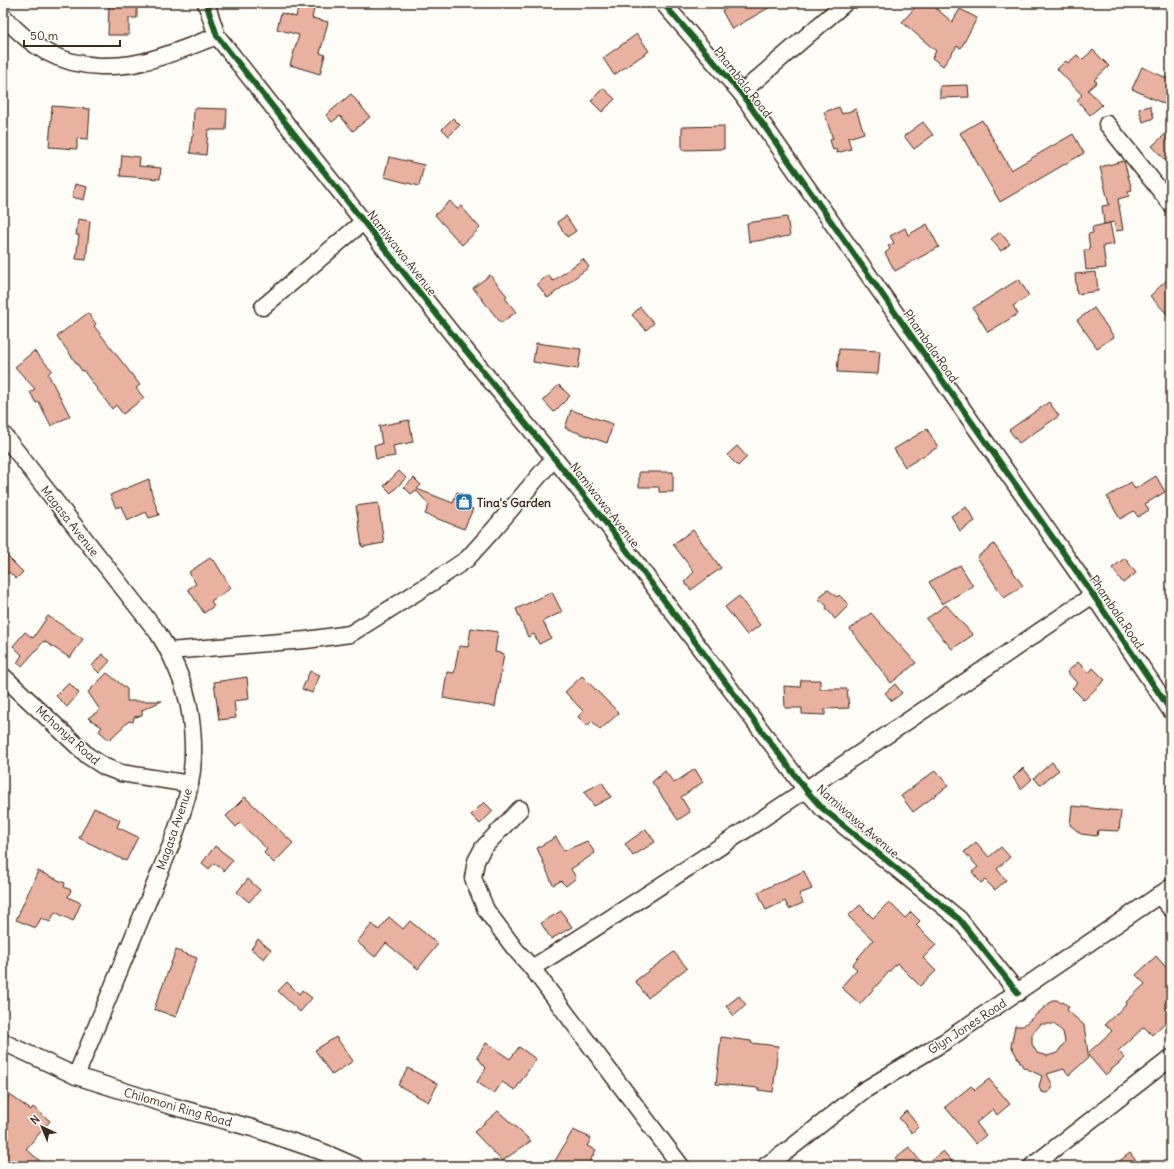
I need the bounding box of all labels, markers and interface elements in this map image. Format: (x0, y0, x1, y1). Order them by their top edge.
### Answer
scale bar (24, 22, 120, 48)
text: 50 m (30, 28, 59, 43)
street label: Phambala Road (711, 44, 775, 120)
street label: Namiwawa Avenue (364, 207, 440, 299)
street label: Phambala Road (900, 307, 962, 385)
street label: Namiwawa Avenue (567, 459, 643, 551)
street label: Magasa Avenue (38, 483, 102, 559)
shop icon: Tina's Garden (454, 492, 474, 512)
place label: Tina's Garden (477, 495, 551, 510)
street label: Phambala Road (1087, 572, 1147, 652)
street label: Mchonya Road (33, 702, 103, 768)
street label: Namiwawa Avenue (814, 781, 902, 861)
street label: Magasa Avenue (153, 786, 195, 872)
street label: Glyn Jones Road (925, 995, 1009, 1057)
street label: Chilomoni Ring Road (122, 1084, 234, 1130)
north arrow (22, 1107, 62, 1147)
text: N (27, 1112, 43, 1127)

